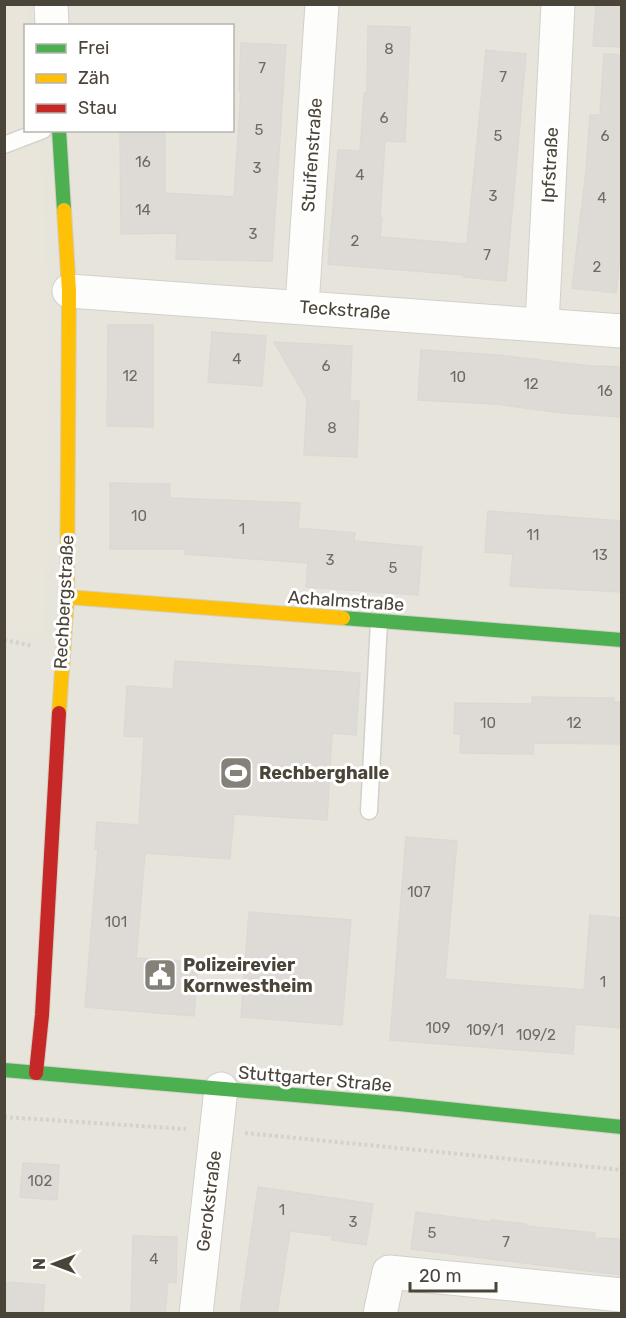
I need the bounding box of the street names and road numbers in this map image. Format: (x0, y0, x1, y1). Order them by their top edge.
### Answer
street label: Stuifenstraße (297, 97, 327, 213)
street label: Ipfstraße (537, 126, 563, 204)
street label: Teckstraße (299, 296, 391, 324)
street label: Rechbergstraße (49, 534, 79, 670)
street label: Achalmstraße (287, 586, 405, 616)
street label: Stuttgarter Straße (237, 1061, 393, 1097)
street label: Gerokstraße (192, 1149, 226, 1253)

